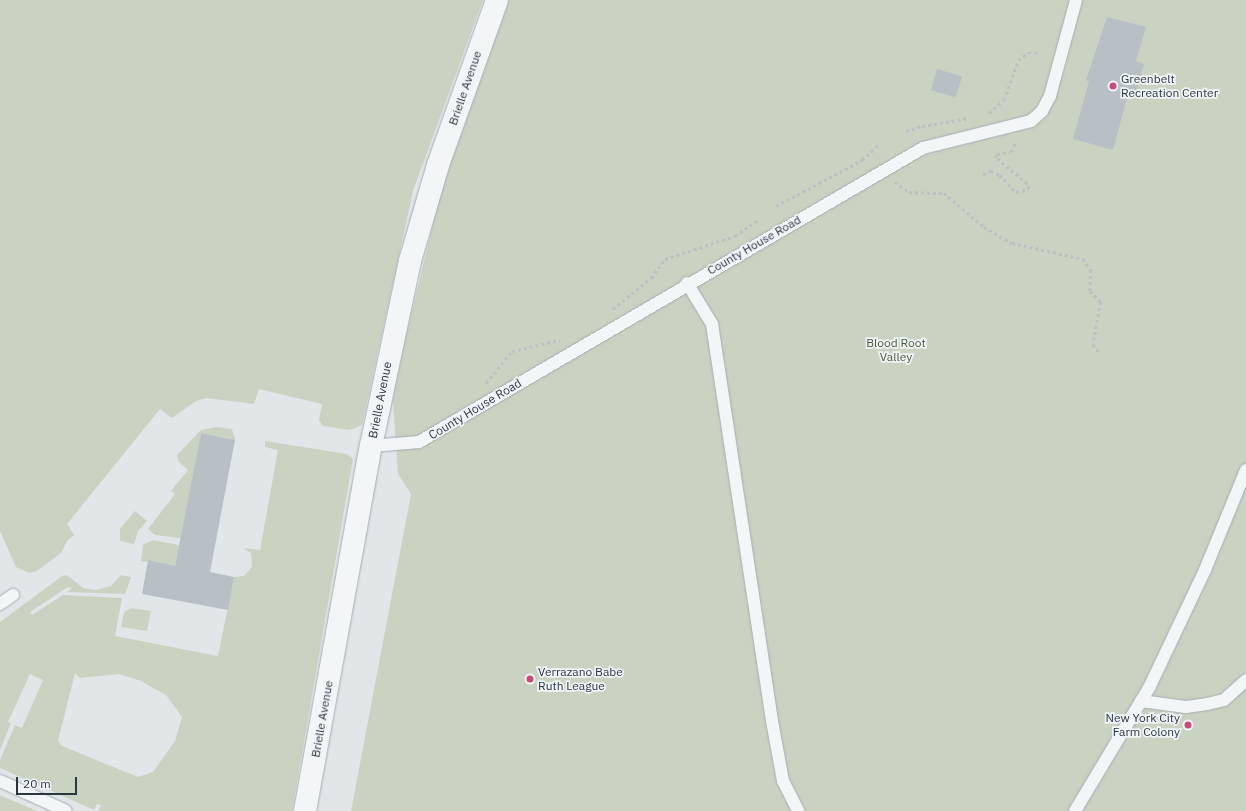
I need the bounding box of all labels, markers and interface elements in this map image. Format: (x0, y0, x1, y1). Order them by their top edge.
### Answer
street label: Brielle Avenue (446, 49, 484, 127)
place label: Greenbelt Recreation Center (1121, 72, 1218, 100)
marker: Greenbelt Recreation Center (1108, 81, 1118, 91)
street label: County House Road (705, 212, 803, 278)
park label: Blood Root Valley (866, 336, 926, 364)
street label: Brielle Avenue (366, 360, 394, 440)
street label: County House Road (426, 376, 524, 442)
place label: Verrazano Babe Ruth League (538, 665, 623, 693)
marker: Verrazano Babe Ruth League (525, 674, 535, 684)
street label: Brielle Avenue (308, 679, 336, 759)
place label: New York City Farm Colony (1105, 711, 1180, 739)
marker: New York City Farm Colony (1183, 720, 1193, 730)
scale bar (18, 769, 79, 795)
text: 20 m (23, 776, 51, 791)

